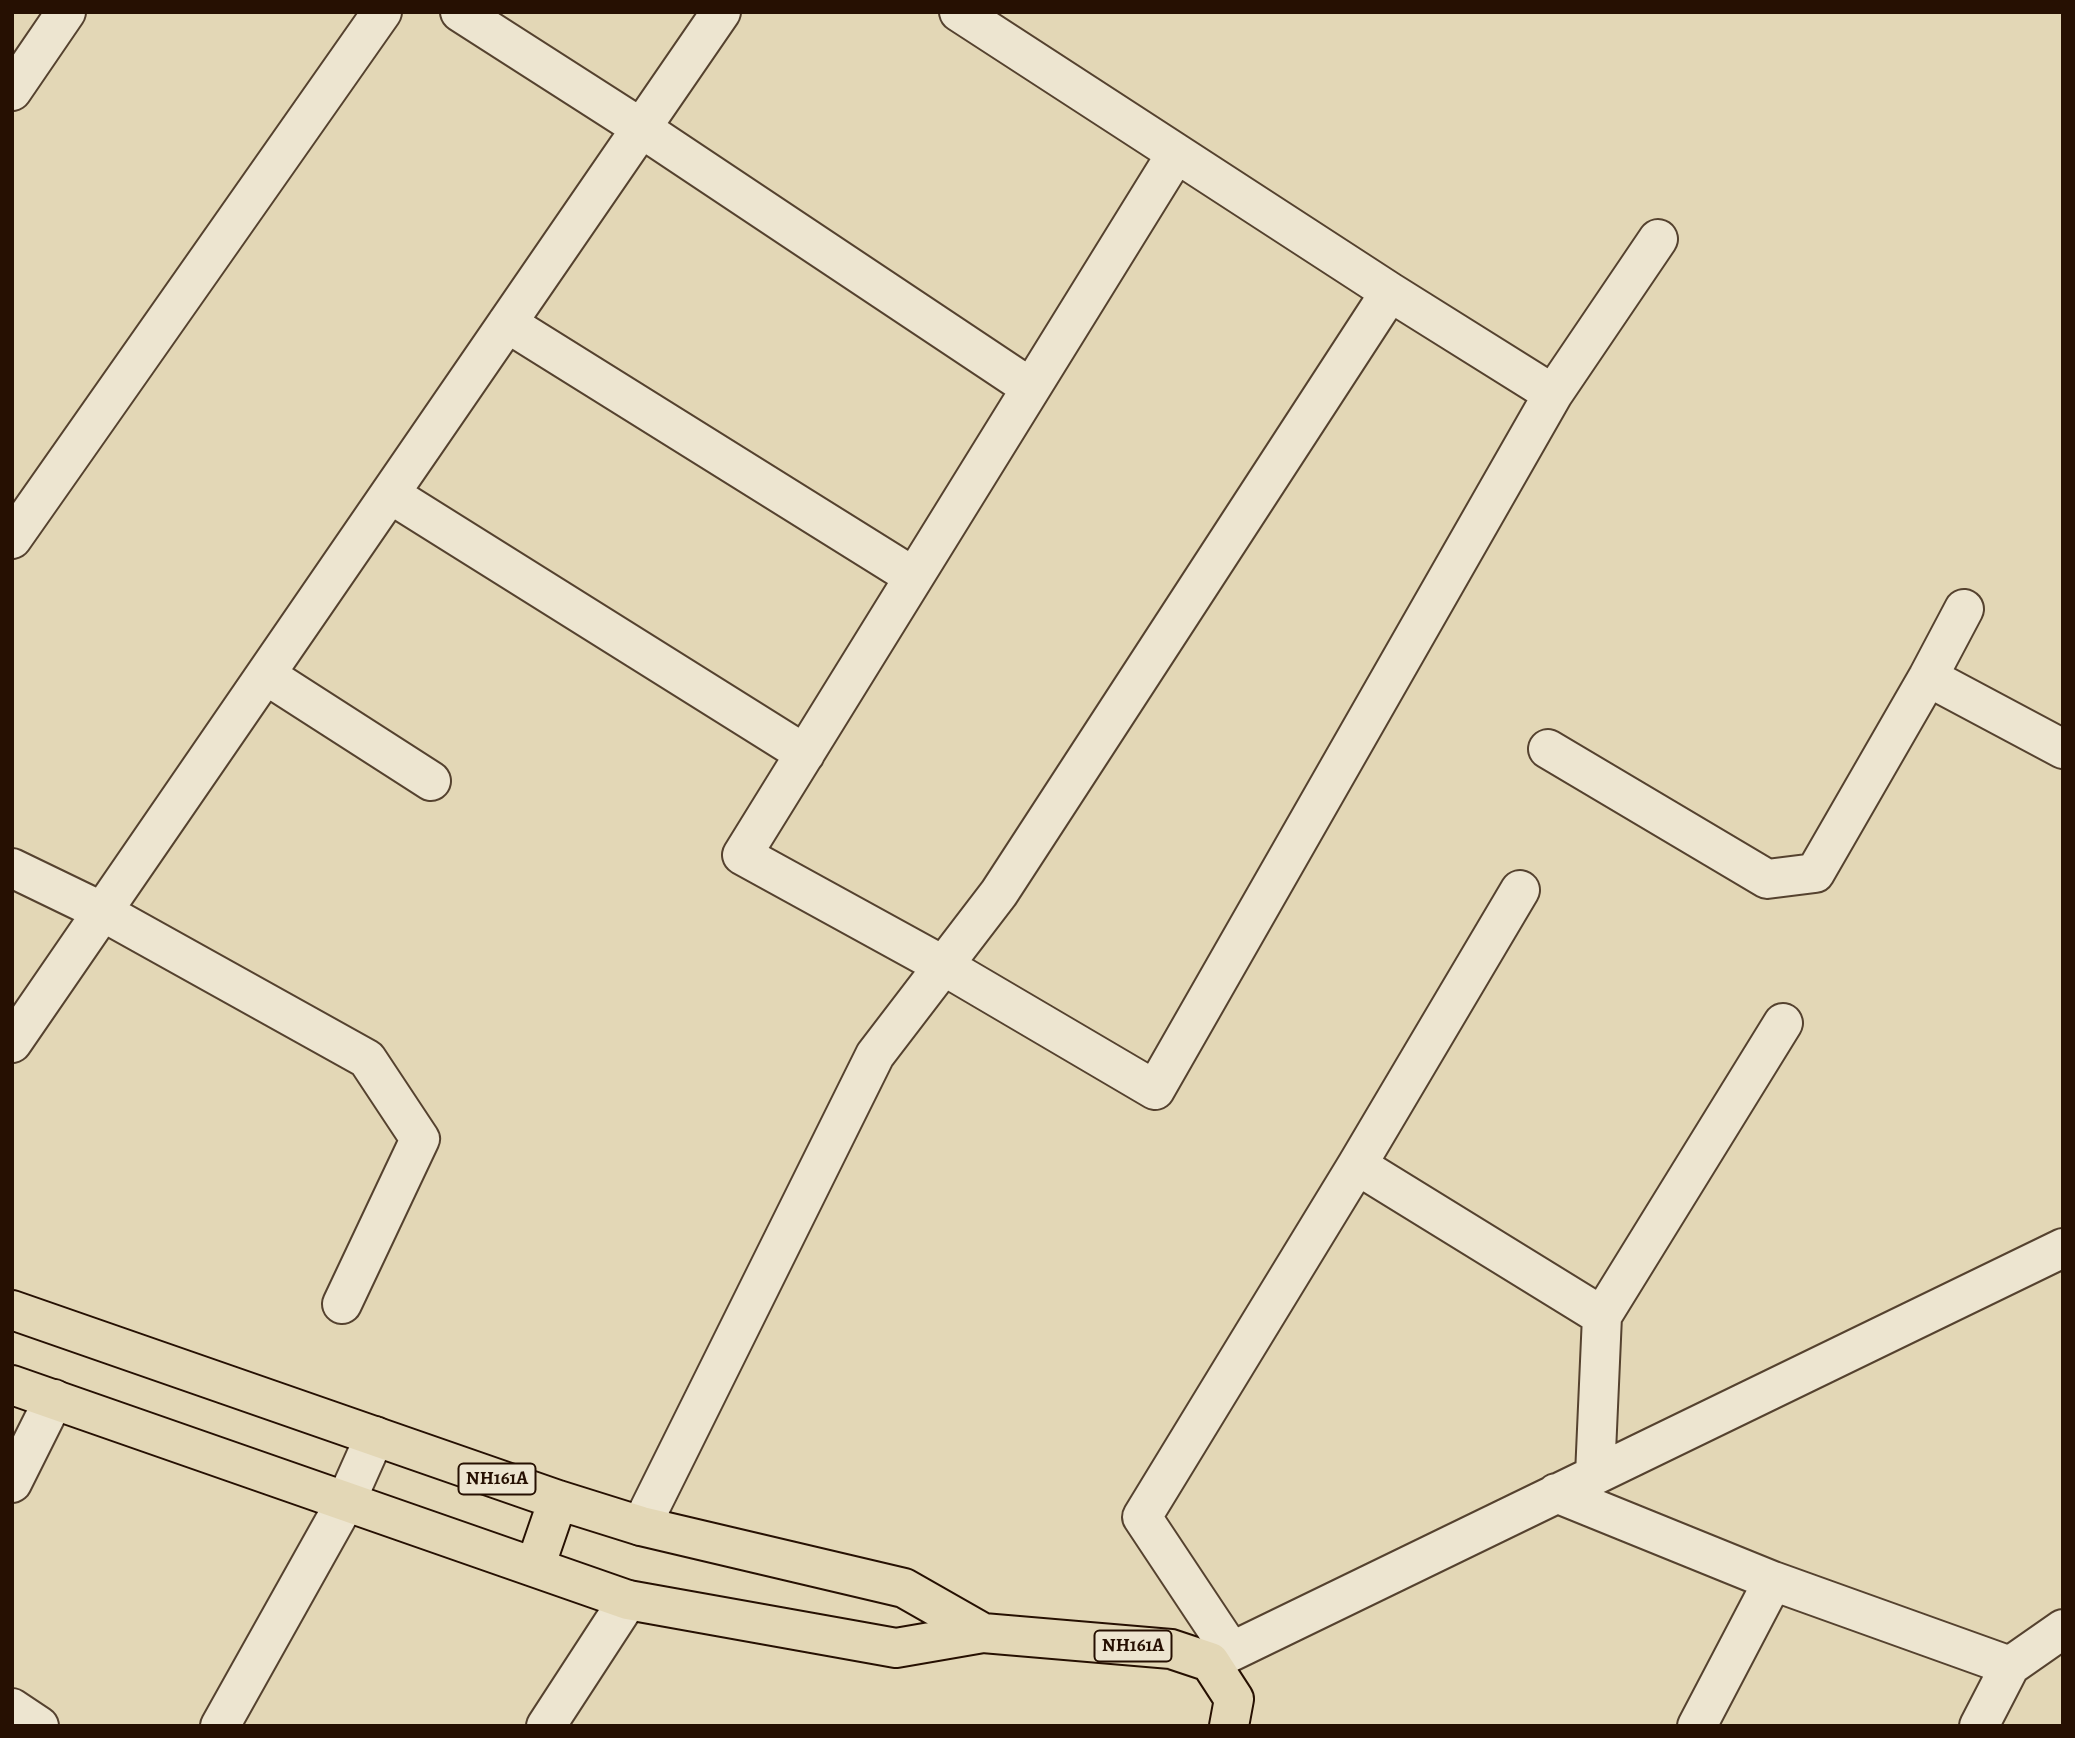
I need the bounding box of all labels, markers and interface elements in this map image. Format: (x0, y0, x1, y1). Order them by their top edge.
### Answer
road number: NH161A (458, 1464, 536, 1494)
road number: NH161A (1094, 1630, 1172, 1662)

